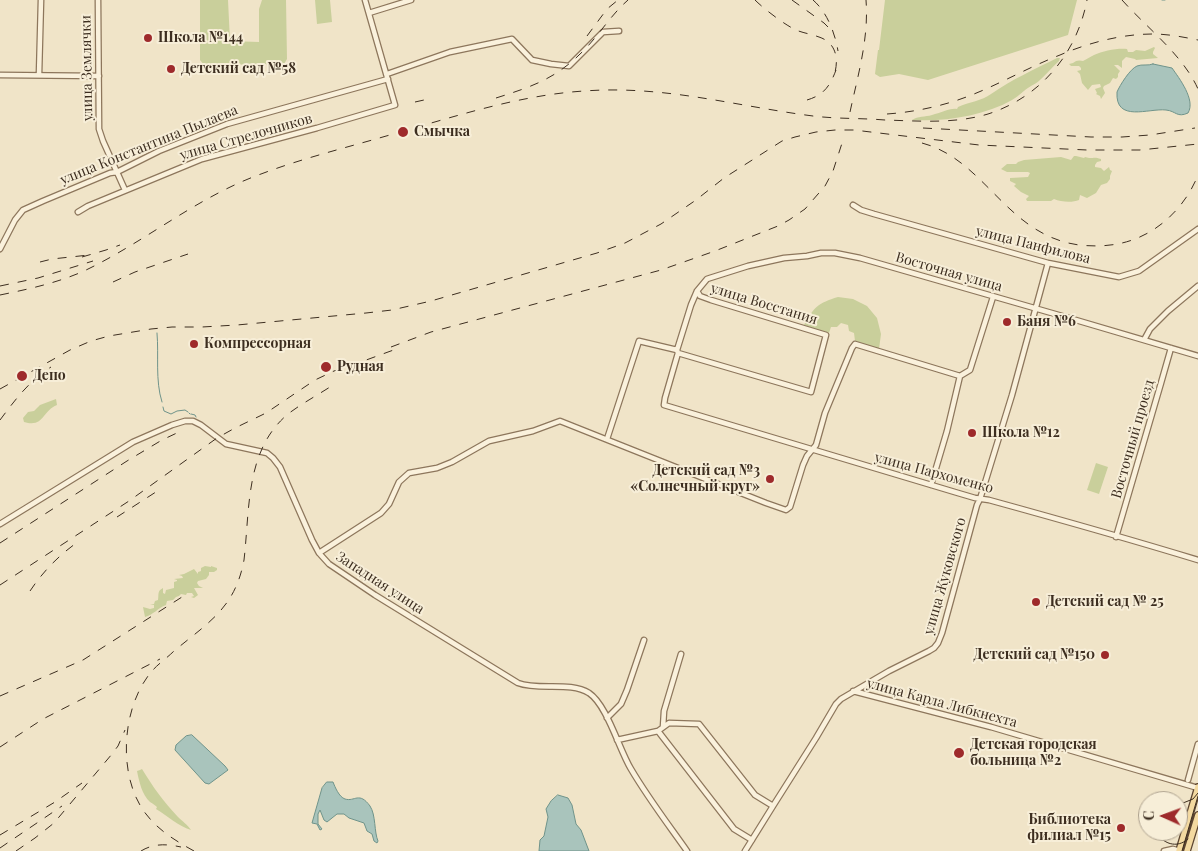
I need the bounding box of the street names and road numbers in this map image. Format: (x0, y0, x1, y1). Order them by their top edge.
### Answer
street label: улица Землячки (78, 15, 96, 121)
street label: улица Константина Пылаева (58, 102, 240, 188)
street label: улица Стрелочников (178, 110, 314, 164)
street label: улица Панфилова (974, 223, 1092, 267)
street label: Восточная улица (894, 249, 1004, 295)
street label: улица Восстания (709, 280, 819, 328)
street label: Восточный проезд (1108, 378, 1158, 500)
street label: улица Пархоменко (873, 449, 995, 497)
street label: улица Жуковского (920, 515, 970, 637)
street label: Западная улица (333, 548, 427, 618)
street label: улица Карла Либкнехта (865, 675, 1019, 731)

